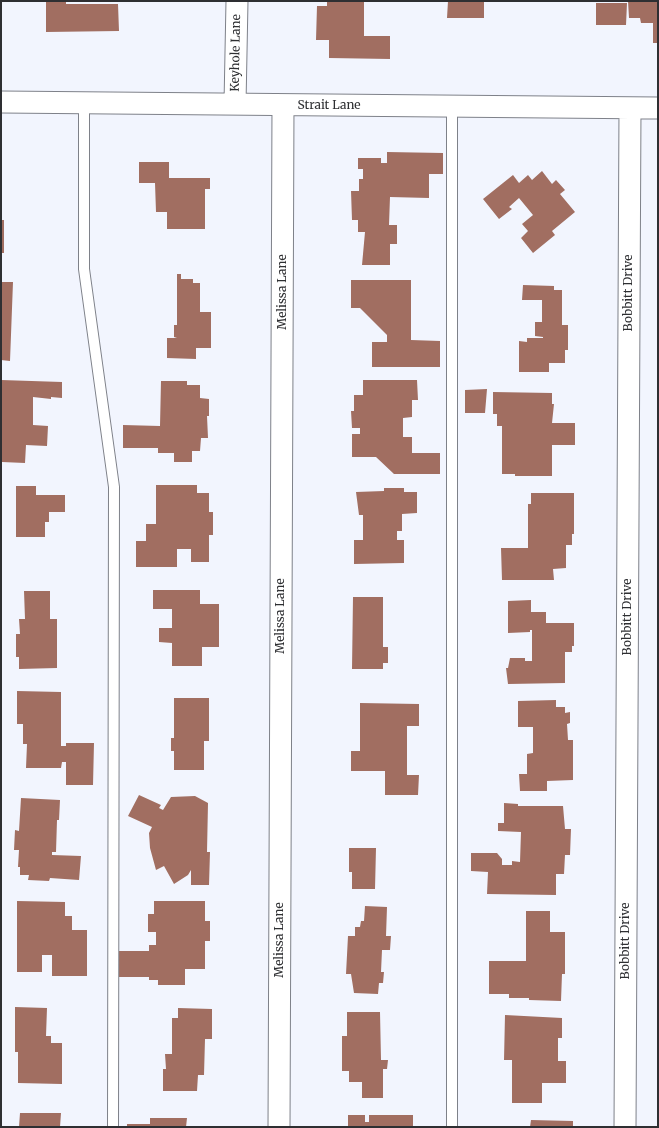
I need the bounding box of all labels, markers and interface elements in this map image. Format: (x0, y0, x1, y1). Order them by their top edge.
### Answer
street label: Keyhole Lane (228, 14, 244, 92)
street label: Strait Lane (297, 99, 361, 113)
street label: Melissa Lane (276, 254, 290, 330)
street label: Bobbitt Drive (622, 255, 636, 331)
street label: Melissa Lane (274, 578, 288, 654)
street label: Bobbitt Drive (621, 579, 635, 655)
street label: Melissa Lane (273, 902, 287, 978)
street label: Bobbitt Drive (619, 903, 633, 979)

